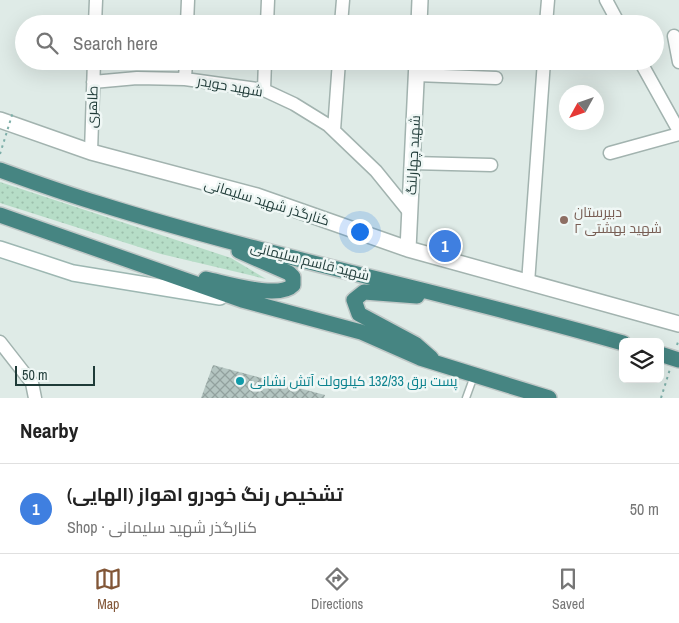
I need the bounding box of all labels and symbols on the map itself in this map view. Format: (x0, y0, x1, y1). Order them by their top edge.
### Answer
street label: شهید حویدر (195, 71, 264, 101)
street label: طاهری (82, 85, 102, 129)
north arrow (559, 85, 604, 130)
street label: شهید چهارلنگ (402, 115, 425, 195)
street label: کنارگذر شهید سلیمانی (202, 174, 332, 230)
place label: دبیرستان شهید بهشتی ۲ (574, 203, 662, 237)
marker: دبیرستان شهید بهشتی ۲ (558, 214, 570, 226)
your location (347, 219, 373, 245)
pin: 1 (429, 227, 461, 265)
street label: شهید قاسم سلیمانی (248, 238, 371, 285)
scale bar (15, 363, 95, 386)
place label: پست برق 132/33 کیلوولت آتش نشانی (250, 372, 458, 391)
marker: پست برق 132/33 کیلوولت آتش نشانی (234, 375, 246, 387)

